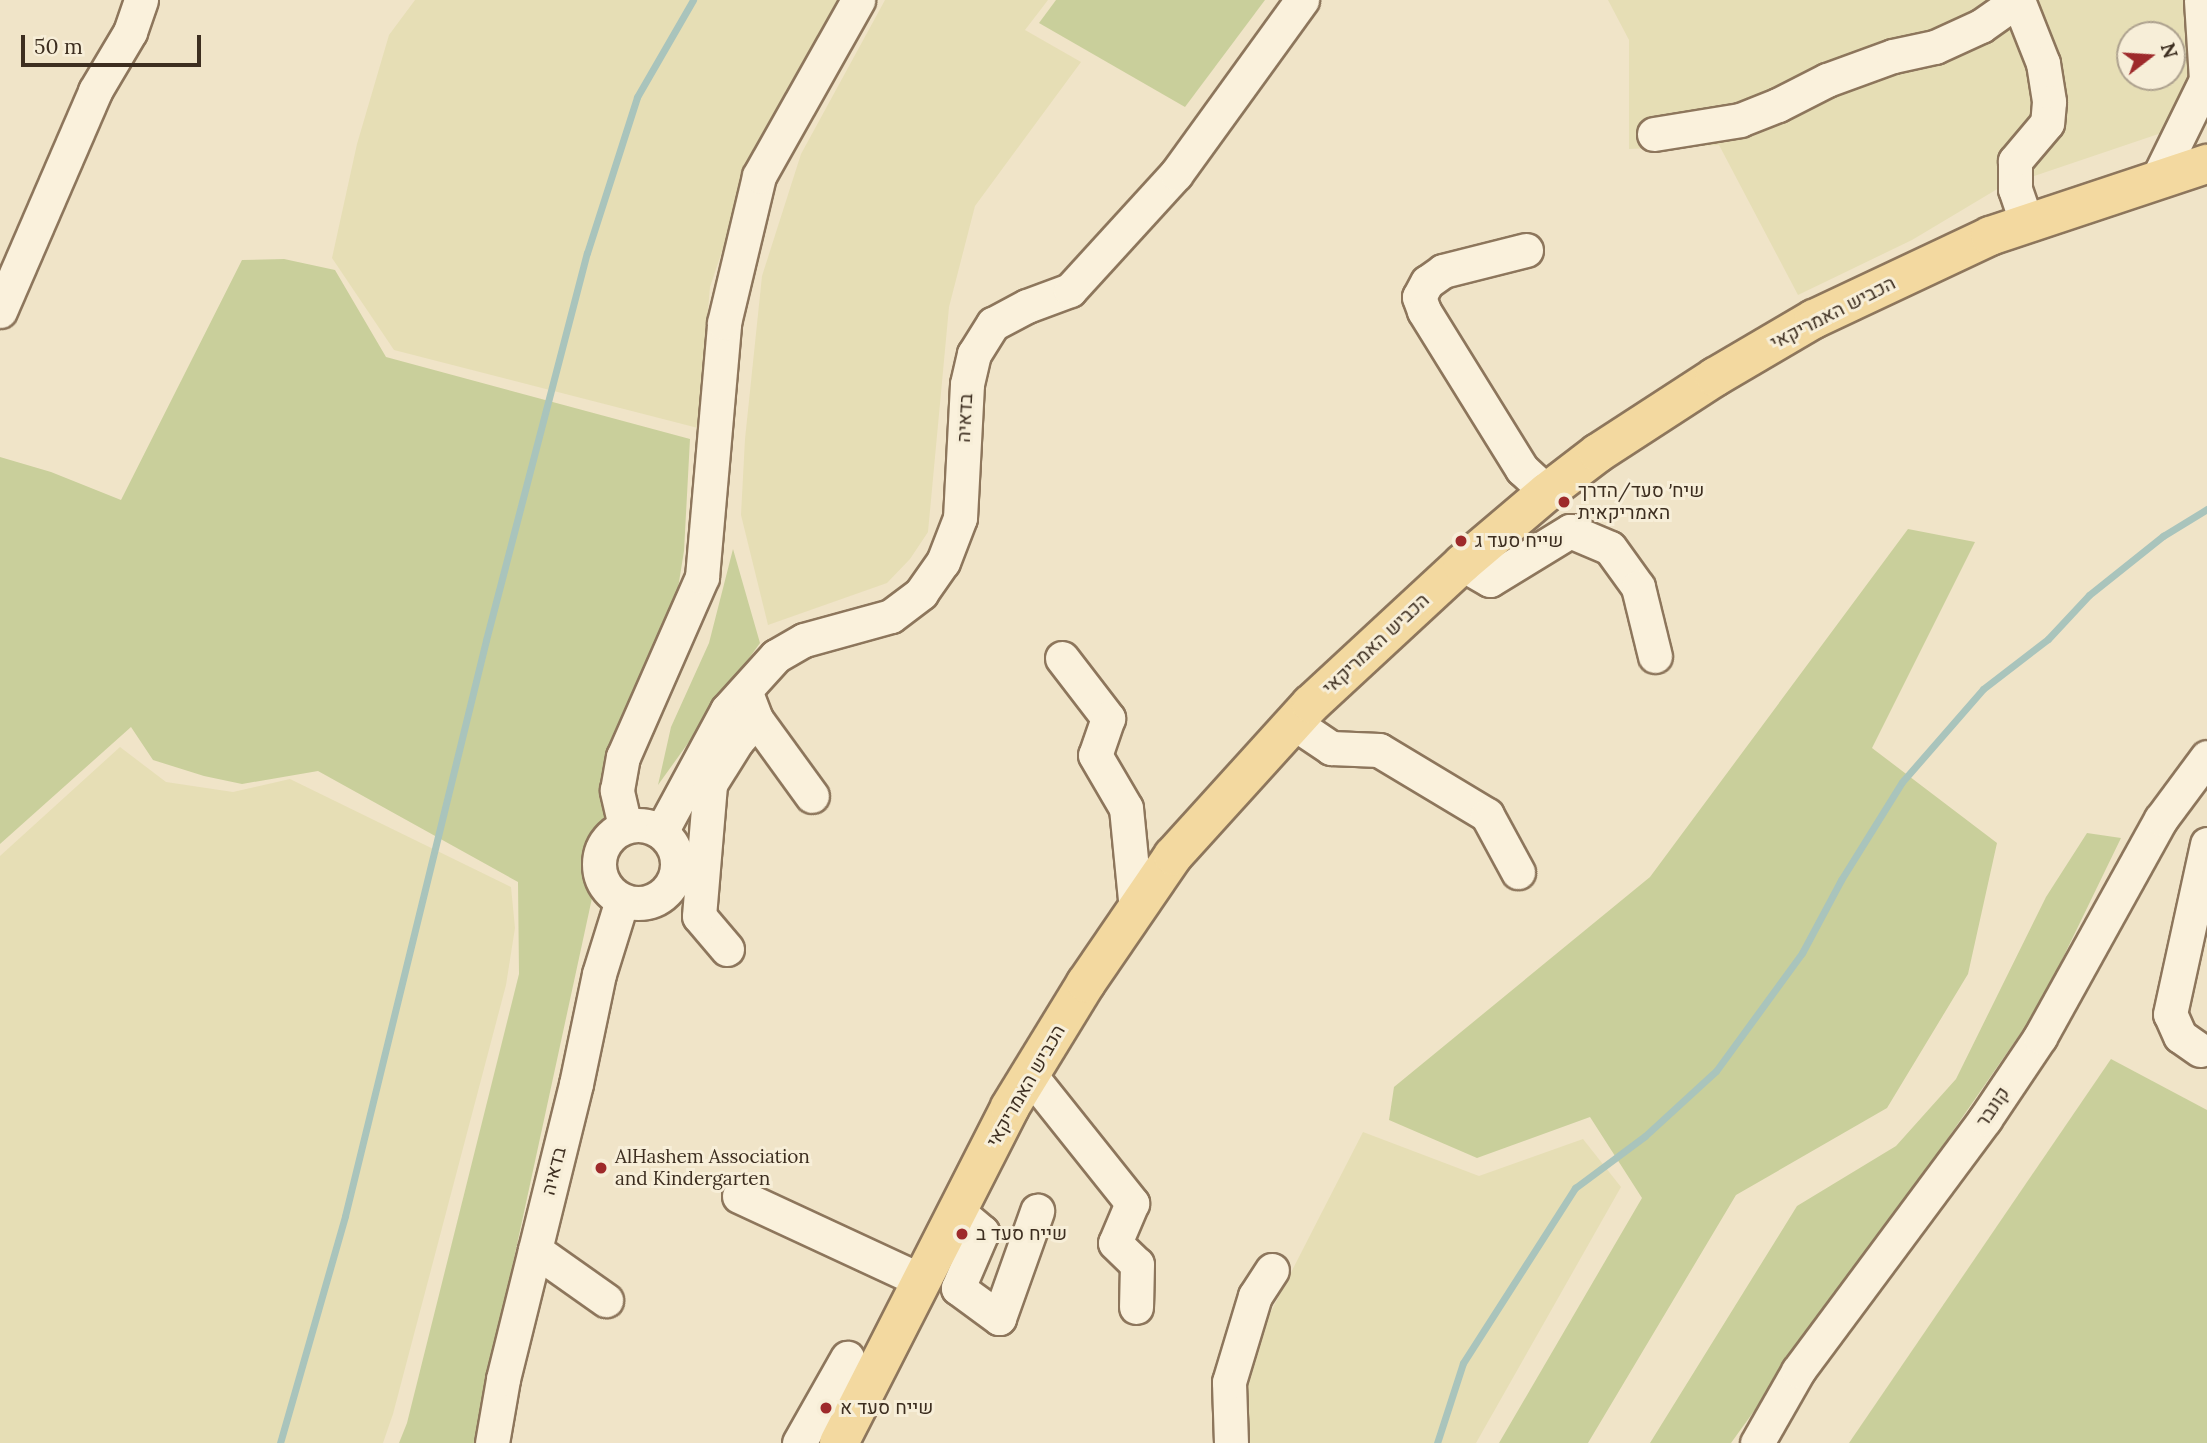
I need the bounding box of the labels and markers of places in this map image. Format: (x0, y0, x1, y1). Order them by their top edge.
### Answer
place label: שיח׳ סעד/הדרך האמריקאית (1578, 480, 1704, 524)
marker: שיח׳ סעד/הדרך האמריקאית (1556, 494, 1572, 510)
place label: שייח סעד ג (1475, 530, 1563, 552)
marker: שייח סעד ג (1453, 533, 1469, 549)
place label: AlHashem Association and Kindergarten (615, 1146, 810, 1190)
marker: AlHashem Association and Kindergarten (593, 1160, 609, 1176)
place label: שייח סעד ב (976, 1223, 1067, 1245)
marker: שייח סעד ב (954, 1226, 970, 1242)
place label: שייח סעד א (840, 1397, 933, 1419)
marker: שייח סעד א (818, 1400, 834, 1416)

